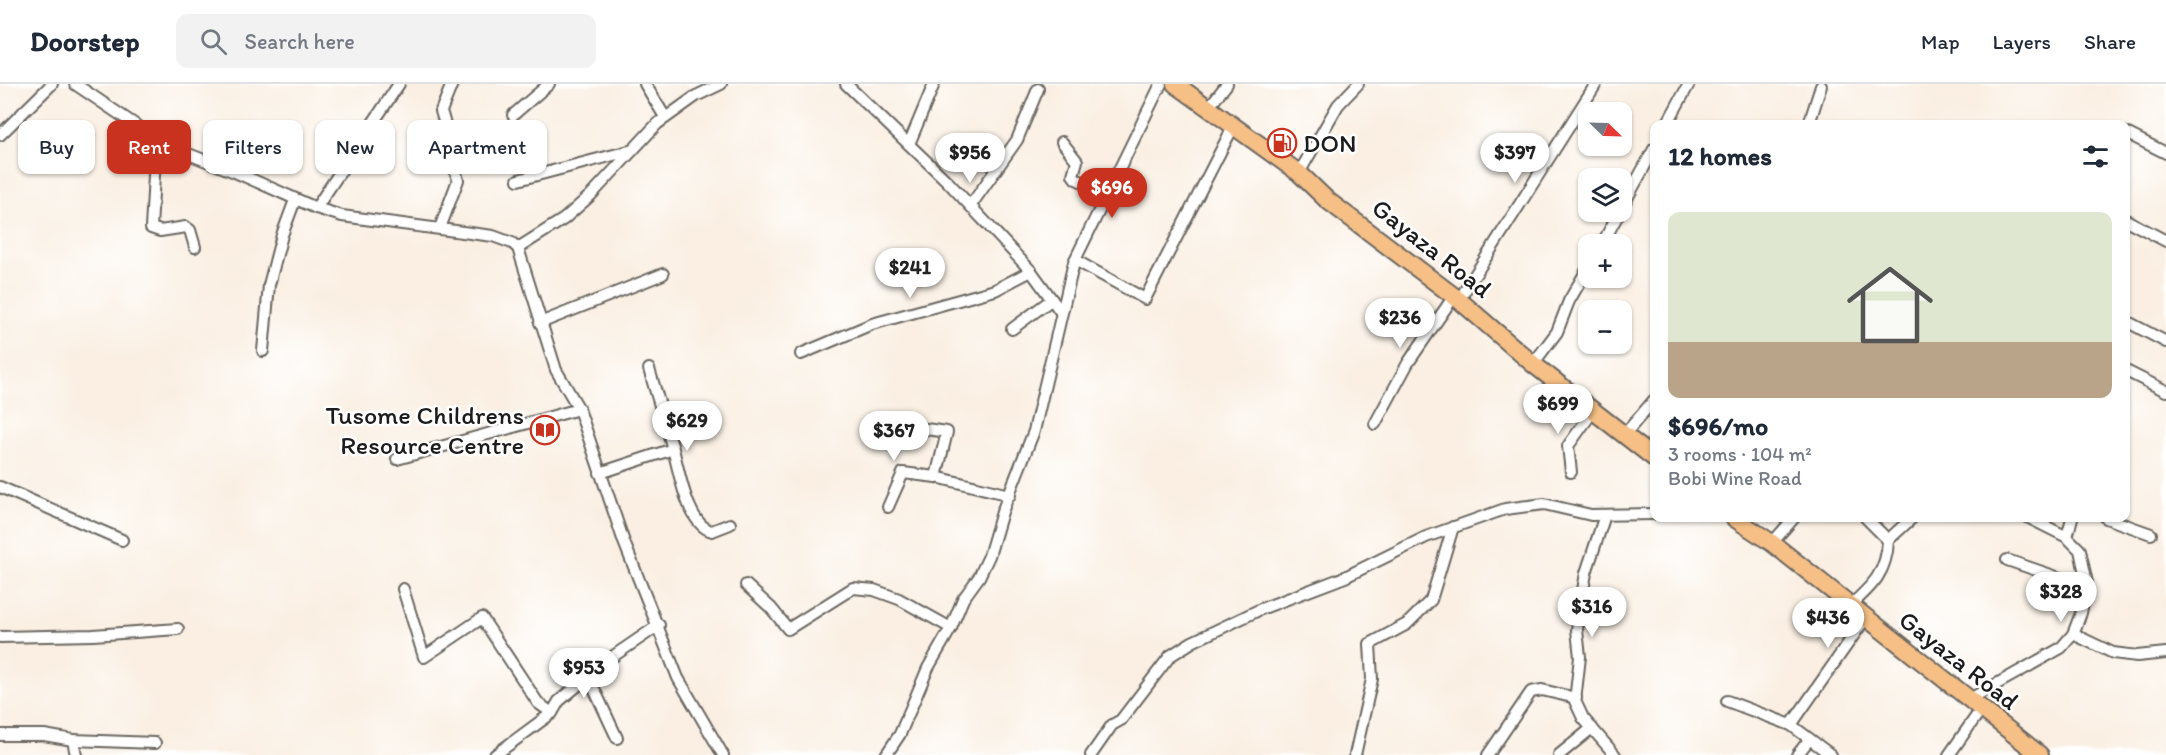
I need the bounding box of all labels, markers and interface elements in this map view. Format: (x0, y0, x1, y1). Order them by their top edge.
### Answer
search box (176, 14, 596, 68)
text: Doorstep (30, 24, 140, 58)
icon: search (197, 25, 230, 58)
text: Search here (245, 28, 355, 55)
text: Map (1921, 29, 1960, 54)
text: Layers (1993, 29, 2051, 54)
text: Share (2084, 29, 2136, 54)
north arrow (1578, 102, 1632, 156)
map controls (1578, 102, 1632, 354)
chip: Buy (18, 120, 95, 174)
chip: Rent (107, 120, 191, 174)
chip: Filters (203, 120, 303, 174)
chip: New (315, 120, 395, 174)
chip: Apartment (407, 120, 547, 174)
fuel station icon: DON (1266, 127, 1298, 159)
place label: DON (1303, 127, 1357, 159)
pin: $956 (934, 133, 1006, 184)
pin: $397 (1479, 133, 1551, 184)
text: $956 (949, 140, 991, 164)
text: $397 (1494, 140, 1536, 164)
text: 12 homes (1668, 140, 1772, 172)
icon: filters (2079, 140, 2112, 173)
pin: $696 (1076, 168, 1148, 219)
button: layers (1578, 168, 1632, 222)
text: $696 (1091, 175, 1133, 199)
street label: Gayaza Road (1366, 191, 1498, 305)
button: + (1578, 234, 1632, 288)
pin: $241 (874, 248, 946, 299)
icon: home (1836, 251, 1944, 359)
text: $241 (889, 255, 931, 279)
pin: $236 (1364, 298, 1436, 349)
button: − (1578, 300, 1632, 354)
text: $236 (1379, 305, 1421, 329)
pin: $699 (1522, 384, 1594, 435)
text: $699 (1537, 391, 1579, 415)
place label: Tusome Childrens Resource Centre (325, 399, 524, 461)
pin: $629 (651, 401, 723, 452)
text: $629 (666, 408, 708, 432)
text: $696/mo (1668, 410, 1768, 442)
pin: $367 (858, 411, 930, 462)
library icon: Tusome Childrens Resource Centre (529, 414, 561, 446)
text: $367 (873, 418, 915, 442)
text: 3 rooms · 104 m² (1668, 442, 1812, 466)
text: Bobi Wine Road (1668, 466, 1802, 490)
pin: $328 (2025, 572, 2097, 623)
text: $328 (2040, 579, 2082, 603)
pin: $316 (1556, 587, 1628, 638)
text: $316 (1572, 594, 1612, 618)
pin: $436 (1792, 598, 1864, 649)
street label: Gayaza Road (1893, 603, 2025, 717)
text: $436 (1806, 605, 1850, 629)
pin: $953 (548, 648, 620, 699)
text: $953 (563, 655, 605, 679)

